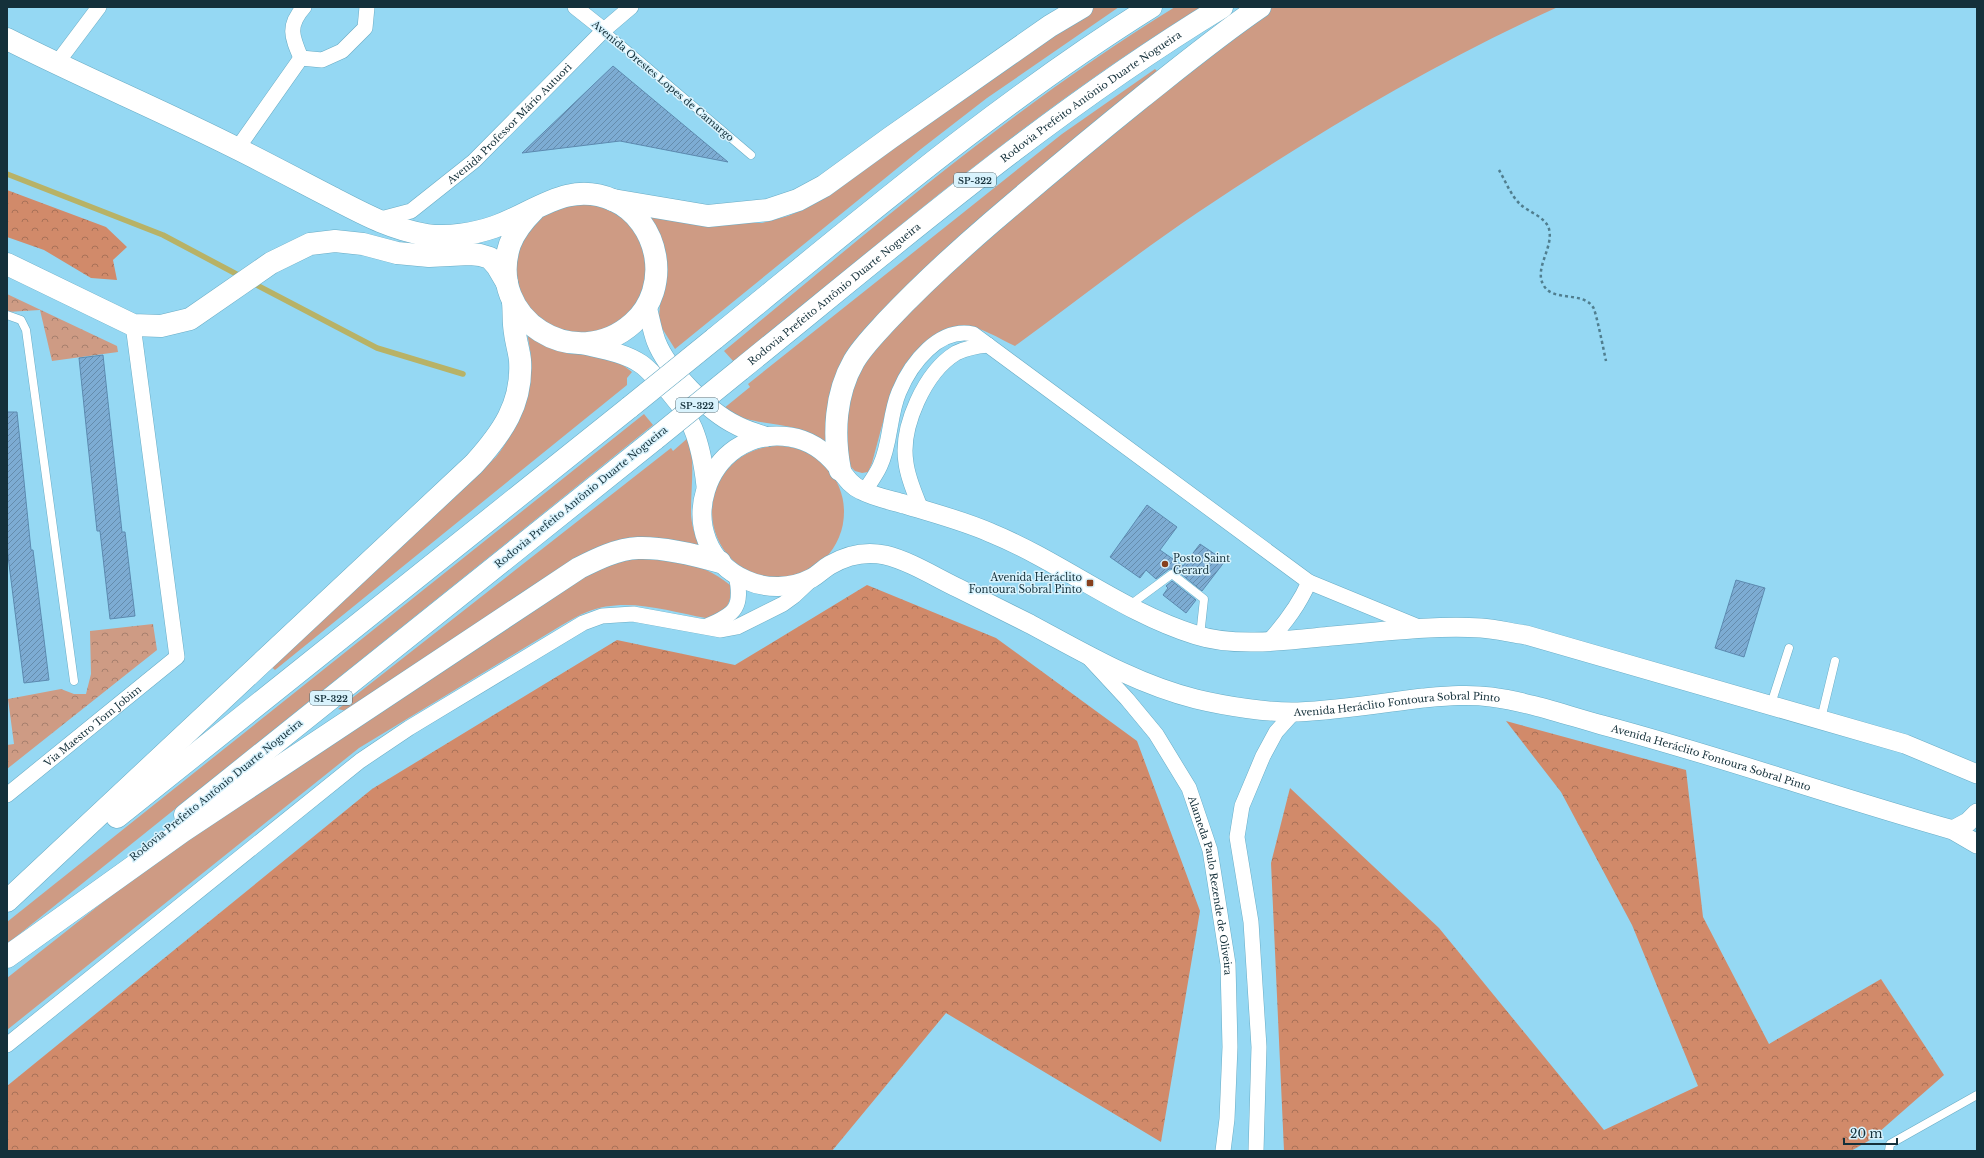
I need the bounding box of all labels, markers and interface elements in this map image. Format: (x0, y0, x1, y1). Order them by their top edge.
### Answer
street label: Avenida Orestes Lopes de Camargo (589, 17, 737, 145)
street label: Rodovia Prefeito Antônio Duarte Nogueira (998, 28, 1184, 165)
street label: Avenida Professor Mário Autuori (444, 60, 574, 187)
road number: SP-322 (954, 173, 996, 187)
street label: Rodovia Prefeito Antônio Duarte Nogueira (745, 219, 923, 368)
road number: SP-322 (676, 398, 718, 412)
street label: Rodovia Prefeito Antônio Duarte Nogueira (492, 423, 670, 571)
place label: Posto Saint Gerard (1173, 552, 1230, 577)
marker: Posto Saint Gerard (1160, 559, 1170, 569)
place label: Avenida Heráclito Fontoura Sobral Pinto (969, 571, 1082, 596)
marker: Avenida Heráclito Fontoura Sobral Pinto (1085, 578, 1095, 588)
street label: Via Maestro Tom Jobim (40, 682, 144, 770)
street label: Avenida Heráclito Fontoura Sobral Pinto (1292, 689, 1502, 719)
road number: SP-322 (310, 691, 352, 705)
street label: Rodovia Prefeito Antônio Duarte Nogueira (127, 716, 305, 864)
street label: Avenida Heráclito Fontoura Sobral Pinto (1609, 721, 1813, 794)
street label: Alameda Paulo Rezende de Oliveira (1185, 793, 1235, 976)
scale bar (1844, 1120, 1897, 1146)
text: 20 m (1850, 1126, 1882, 1141)

